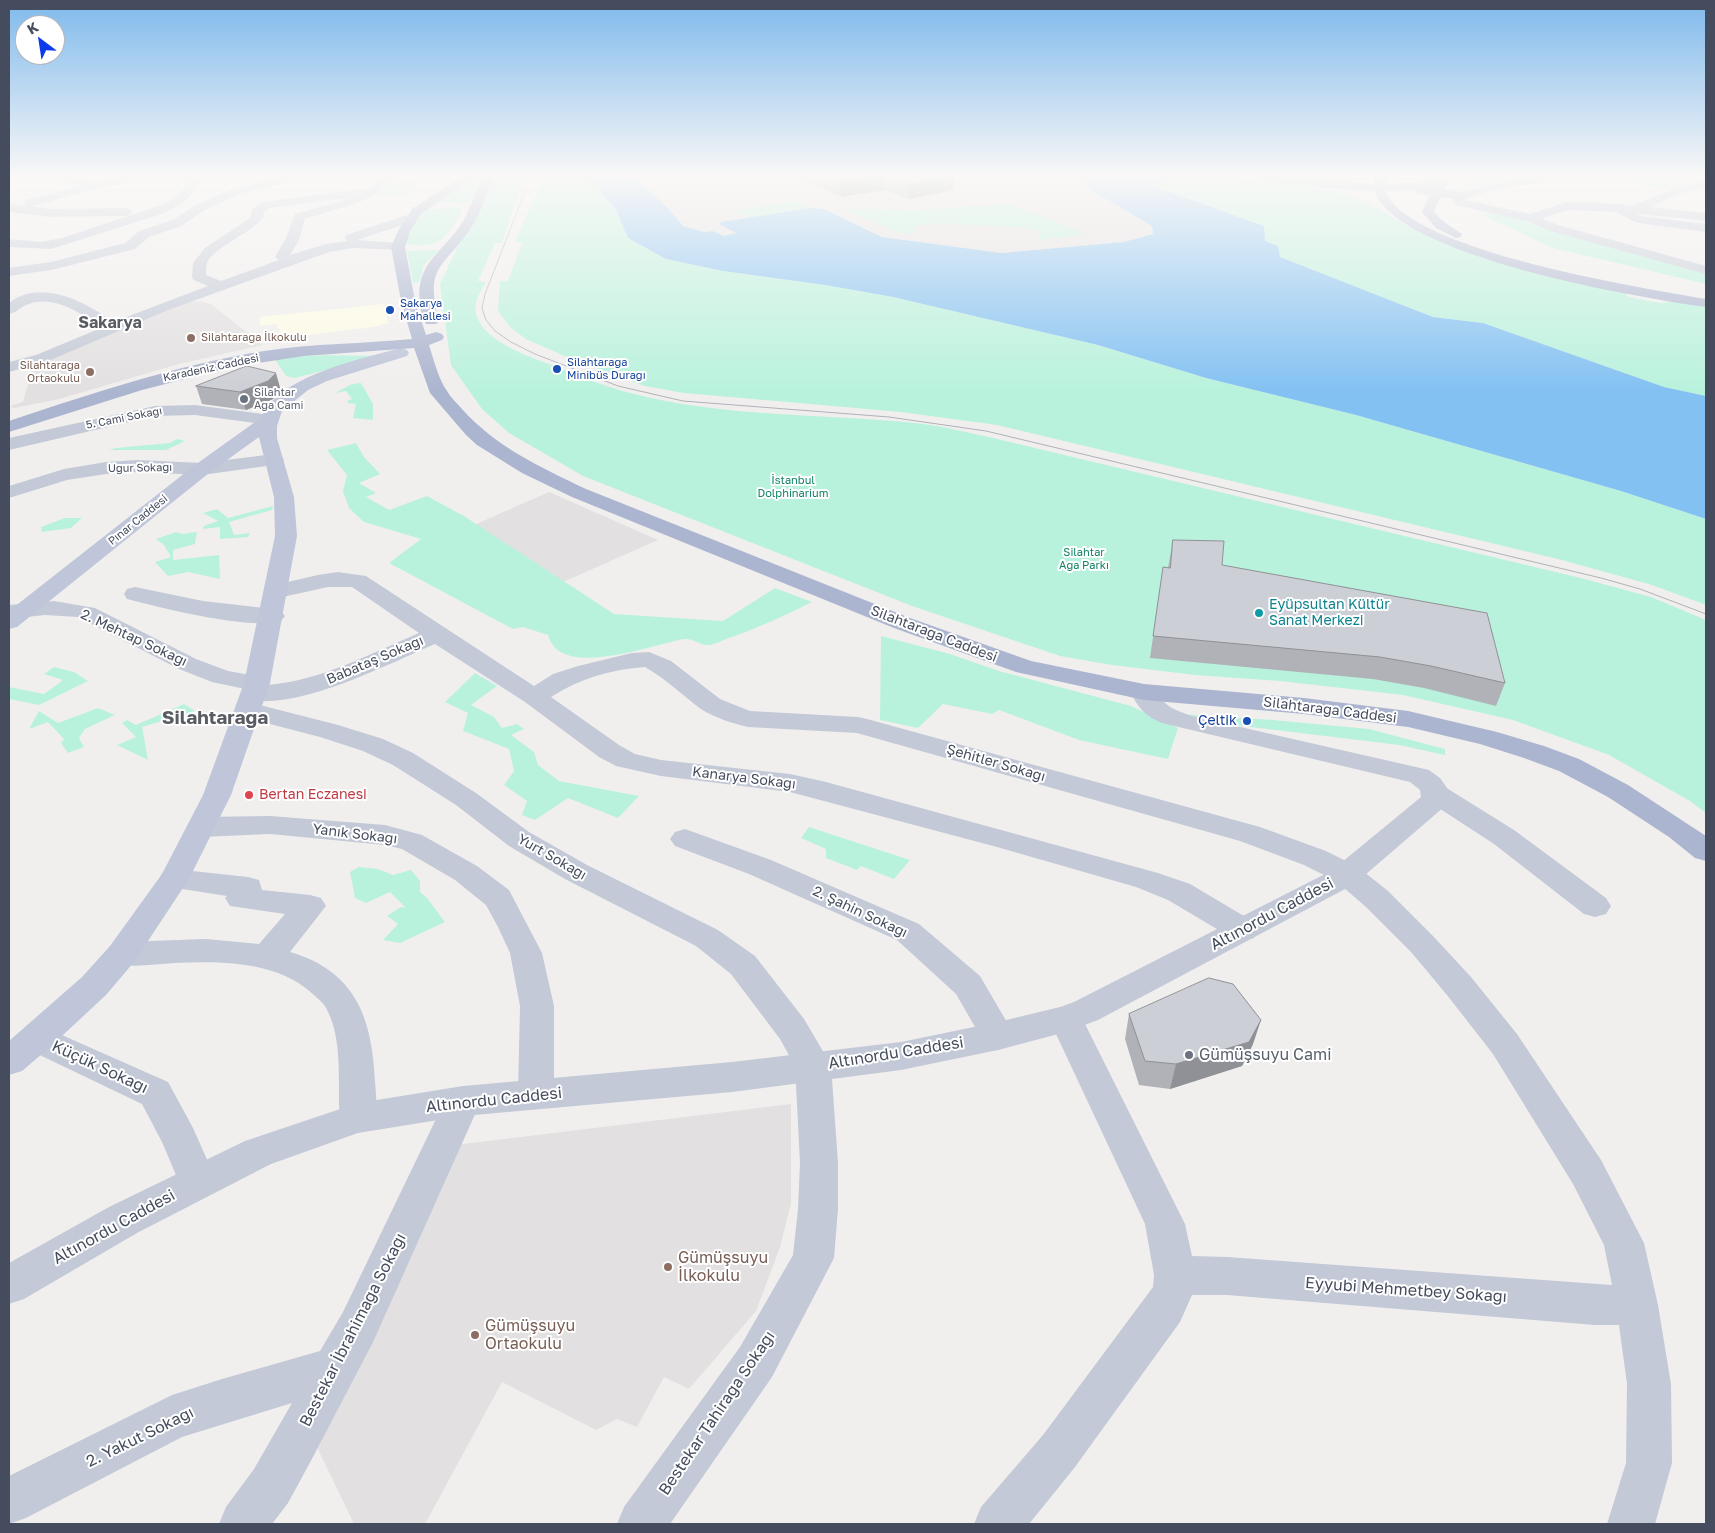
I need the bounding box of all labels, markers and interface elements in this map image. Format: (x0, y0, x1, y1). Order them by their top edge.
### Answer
north arrow (15, 15, 65, 65)
text: K (24, 18, 41, 37)
place label: Sakarya Mahallesi (400, 297, 451, 323)
marker: Sakarya Mahallesi (384, 304, 396, 316)
district label: Sakarya (78, 313, 142, 333)
place label: Silahtarağa İlkokulu (201, 331, 307, 345)
marker: Silahtarağa İlkokulu (185, 332, 197, 344)
street label: Karadeniz Caddesi (162, 351, 260, 385)
place label: Silahtarağa Minibüs Durağı (567, 356, 646, 382)
place label: Silahtarağa Ortaokulu (20, 359, 80, 385)
marker: Silahtarağa Minibüs Durağı (551, 363, 563, 375)
marker: Silahtarağa Ortaokulu (84, 366, 96, 378)
place label: Silahtar Ağa Cami (254, 386, 303, 412)
marker: Silahtar Ağa Cami (238, 393, 250, 405)
street label: 5. Cami Sokağı (85, 404, 163, 432)
street label: Uğur Sokağı (108, 461, 172, 475)
park label: İstanbul Dolphinarium (758, 474, 828, 500)
street label: Pınar Caddesi (106, 492, 170, 548)
park label: Silahtar Ağa Parkı (1059, 546, 1109, 572)
place label: Eyüpsultan Kültür Sanat Merkezi (1269, 597, 1390, 630)
street label: Silahtarağa Caddesi (868, 602, 1000, 666)
street label: 2. Mehtap Sokağı (78, 606, 190, 670)
marker: Eyüpsultan Kültür Sanat Merkezi (1253, 607, 1265, 619)
street label: Babataş Sokağı (324, 632, 426, 688)
street label: Silahtarağa Caddesi (1262, 693, 1398, 727)
district label: Silahtarağa (162, 707, 268, 729)
place label: Çeltik (1198, 713, 1237, 729)
marker: Çeltik (1241, 715, 1253, 727)
street label: Şehitler Sokağı (945, 741, 1047, 785)
street label: Kanarya Sokağı (691, 763, 797, 793)
place label: Bertan Eczanesi (259, 787, 367, 803)
marker: Bertan Eczanesi (243, 789, 255, 801)
street label: Yanık Sokağı (312, 820, 398, 848)
street label: Yurt Sokağı (515, 831, 589, 883)
street label: Altınordu Caddesi (1207, 873, 1337, 955)
street label: 2. Şahin Sokağı (810, 883, 910, 941)
street label: Altınordu Caddesi (827, 1033, 965, 1073)
street label: Küçük Sokağı (49, 1036, 151, 1098)
place label: Gümüşsuyu Cami (1199, 1045, 1331, 1065)
marker: Gümüşsuyu Cami (1183, 1049, 1195, 1061)
street label: Altınordu Caddesi (425, 1083, 563, 1117)
street label: Altınordu Caddesi (50, 1185, 178, 1269)
street label: Bestekar İbrahimağa Sokağı (296, 1230, 410, 1430)
place label: Gümüşsuyu İlkokulu (678, 1248, 768, 1286)
marker: Gümüşsuyu İlkokulu (662, 1261, 674, 1273)
street label: Eyyubi Mehmetbey Sokağı (1304, 1273, 1508, 1307)
place label: Gümüşsuyu Ortaokulu (485, 1316, 575, 1354)
street label: Bestekar Tahirağa Sokağı (655, 1327, 779, 1499)
marker: Gümüşsuyu Ortaokulu (469, 1329, 481, 1341)
street label: 2. Yakut Sokağı (83, 1403, 197, 1471)

